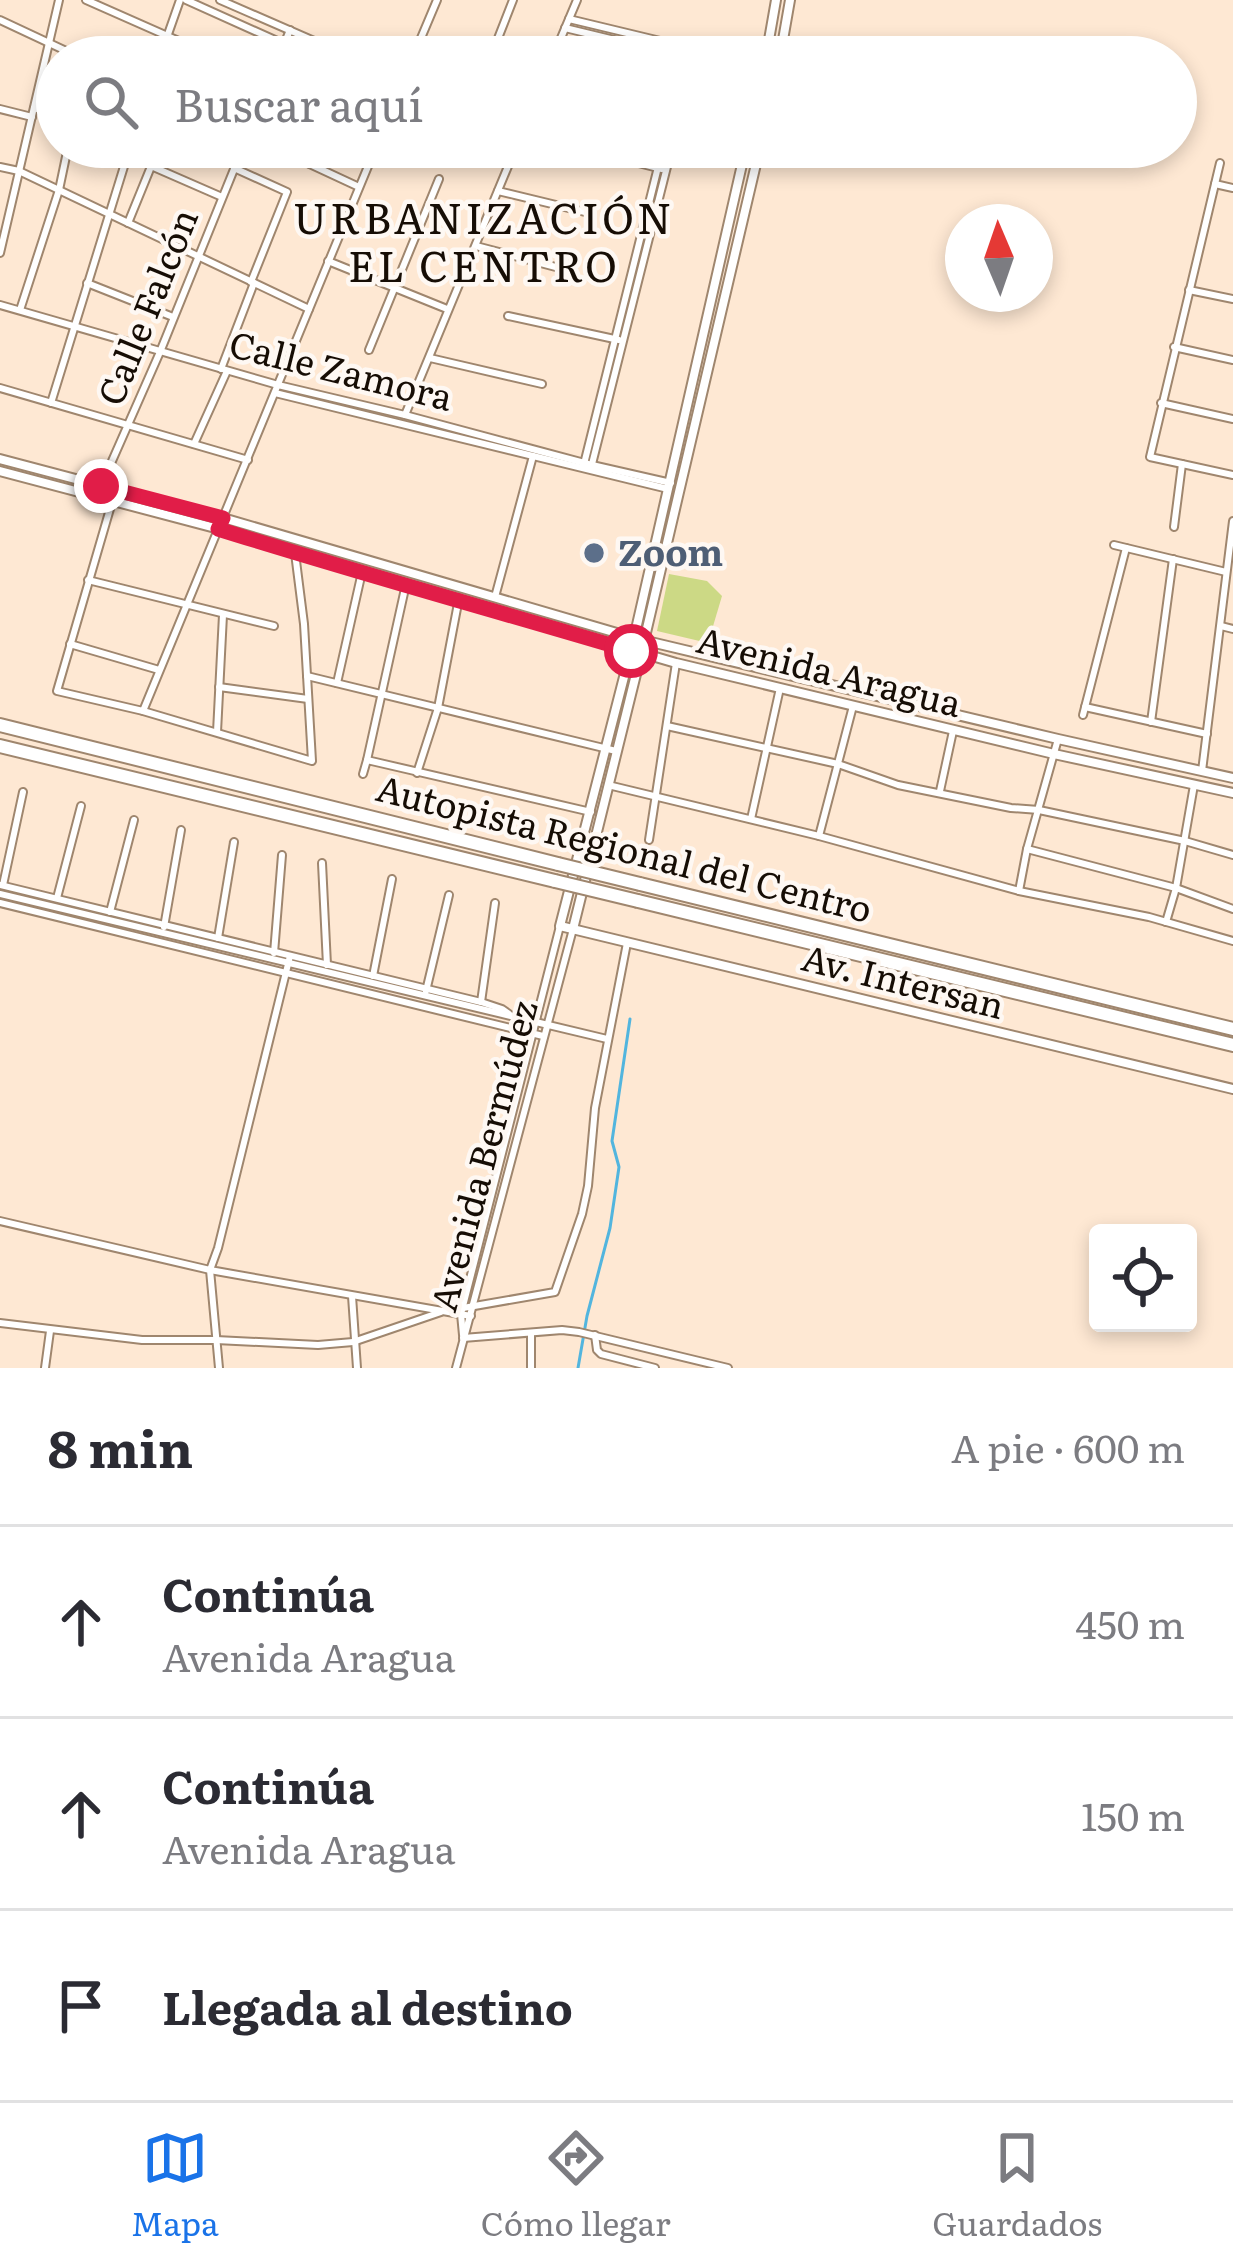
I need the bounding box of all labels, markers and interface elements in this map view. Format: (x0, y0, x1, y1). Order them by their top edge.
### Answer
search box (36, 36, 1197, 168)
icon: search (78, 69, 144, 135)
text: Buscar aquí (174, 69, 423, 136)
district label: URBANIZACIÓN EL CENTRO (293, 185, 675, 295)
street label: Calle Falcón (82, 200, 209, 412)
north arrow (945, 204, 1053, 312)
street label: Calle Zamora (224, 315, 459, 422)
route end (74, 459, 128, 513)
place label: Zoom (618, 524, 723, 577)
marker: Zoom (581, 540, 607, 566)
street label: Avenida Aragua (692, 611, 968, 728)
route start (604, 624, 658, 678)
street label: Autopista Regional del Centro (371, 759, 878, 934)
street label: Av. Intersan (797, 929, 1010, 1030)
street label: Avenida Bermúdez (415, 994, 549, 1317)
map controls (1089, 1224, 1197, 1332)
button: locate (1089, 1224, 1197, 1332)
text: 8 min (48, 1408, 193, 1484)
text: A pie · 600 m (951, 1417, 1185, 1475)
text: Continúa (162, 1559, 374, 1626)
icon: ahead (48, 1589, 114, 1655)
text: 450 m (1076, 1593, 1185, 1651)
text: Avenida Aragua (162, 1626, 455, 1684)
text: Continúa (162, 1751, 374, 1818)
icon: ahead (48, 1781, 114, 1847)
text: 150 m (1081, 1785, 1185, 1843)
text: Avenida Aragua (162, 1818, 455, 1876)
text: Llegada al destino (162, 1972, 573, 2039)
icon: arrive (48, 1973, 114, 2039)
tab: Mapa (131, 2125, 219, 2246)
tab: Cómo llegar (481, 2125, 671, 2246)
tab: Guardados (932, 2125, 1102, 2246)

